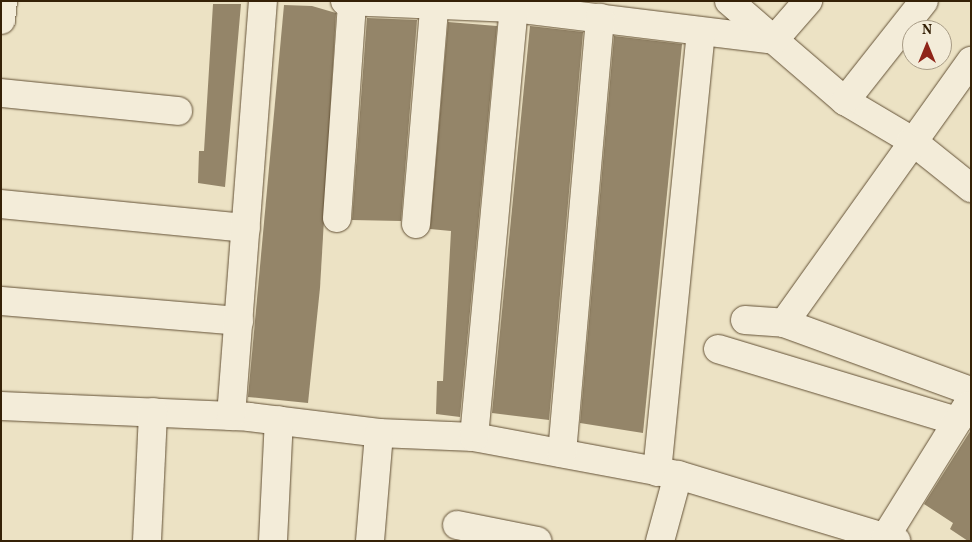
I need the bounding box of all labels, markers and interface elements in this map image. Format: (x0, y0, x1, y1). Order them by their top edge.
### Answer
north arrow (902, 20, 952, 70)
text: N (922, 21, 932, 40)

